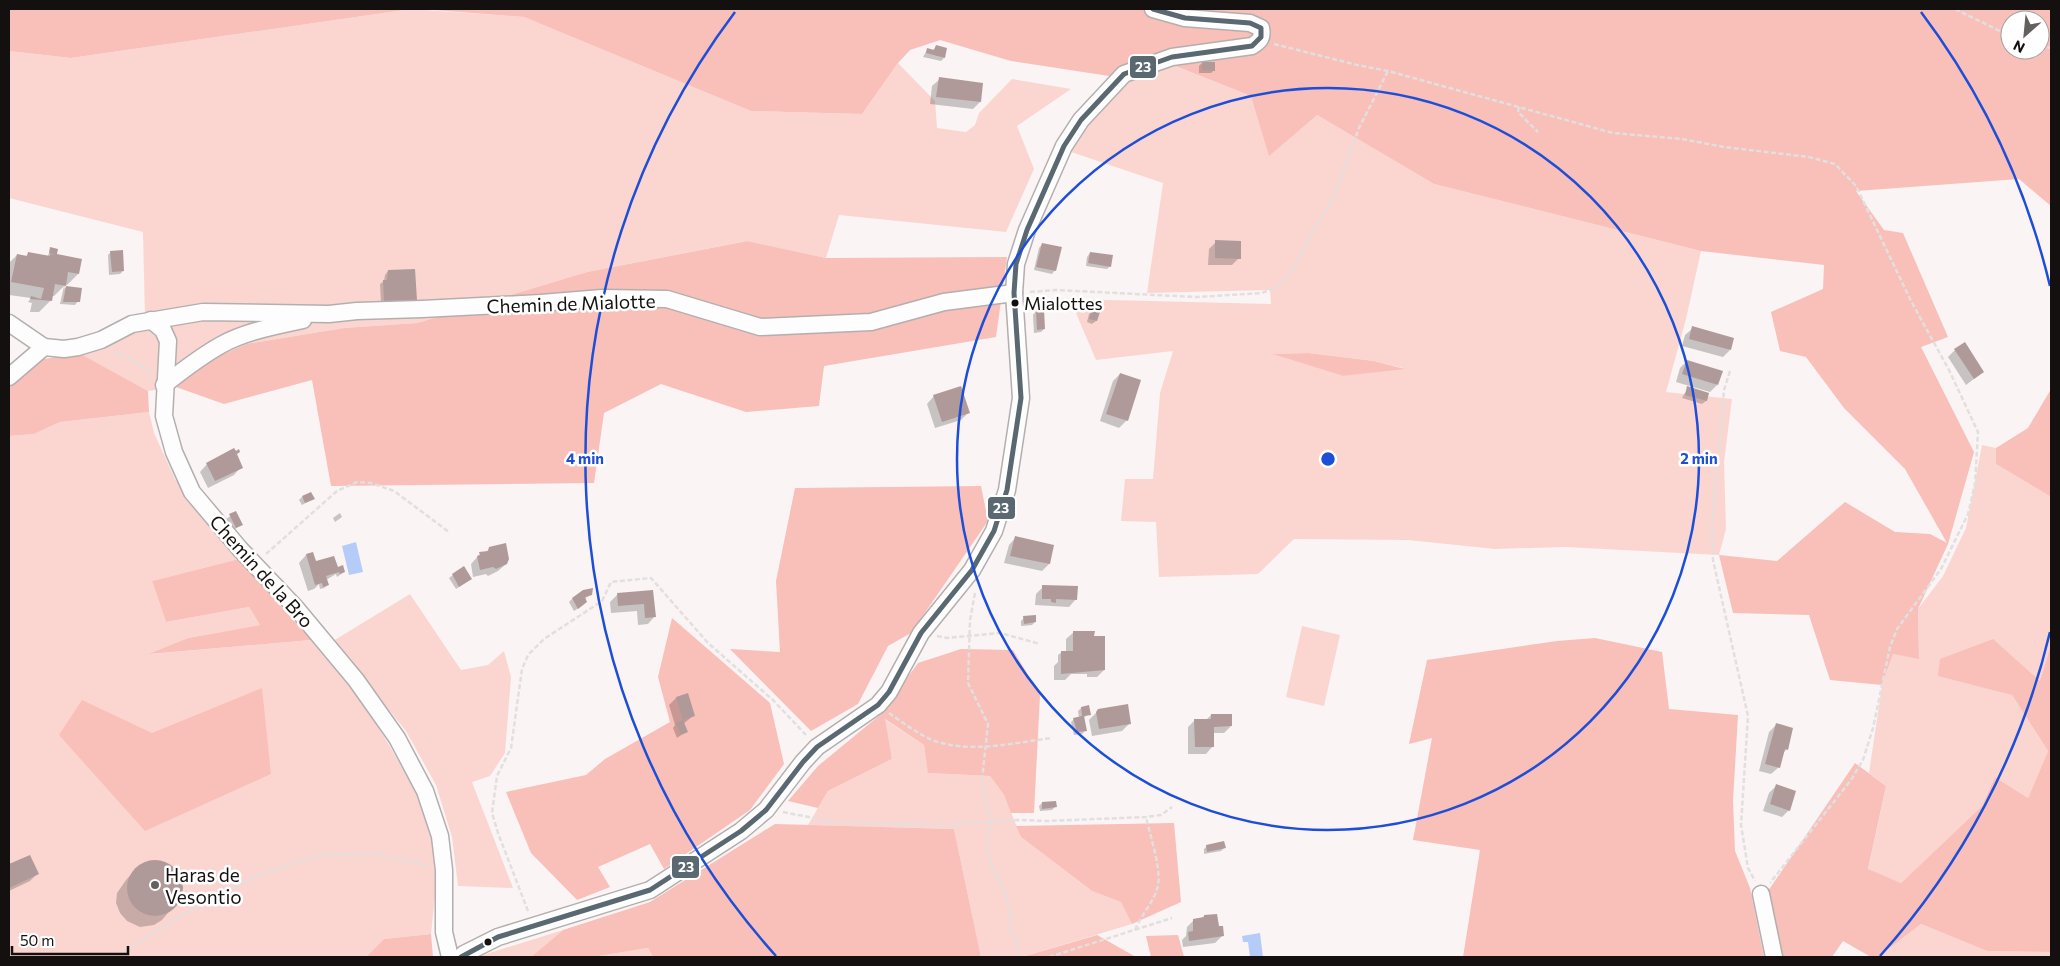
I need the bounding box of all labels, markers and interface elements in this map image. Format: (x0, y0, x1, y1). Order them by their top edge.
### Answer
north arrow (2000, 10, 2050, 60)
text: N (2010, 37, 2027, 57)
line badge: 23 (1129, 55, 1157, 79)
text: 23 (1135, 58, 1151, 75)
street label: Chemin de Mialotte (486, 289, 656, 317)
place label: Mialottes (1024, 292, 1103, 314)
marker: Mialottes (1010, 298, 1020, 308)
text: 4 min (566, 449, 604, 467)
text: 2 min (1680, 449, 1718, 467)
centre of rings (1319, 450, 1337, 468)
line badge: 23 (987, 496, 1016, 520)
text: 23 (993, 499, 1009, 516)
street label: Chemin de la Bro (205, 510, 319, 632)
line badge: 23 (671, 855, 700, 879)
text: 23 (678, 858, 694, 875)
place label: Haras de Vesontio (165, 863, 242, 908)
marker: Haras de Vesontio (149, 879, 161, 891)
scale bar (12, 924, 129, 956)
text: 50 m (20, 931, 54, 949)
unlabelled marker (483, 937, 493, 947)

